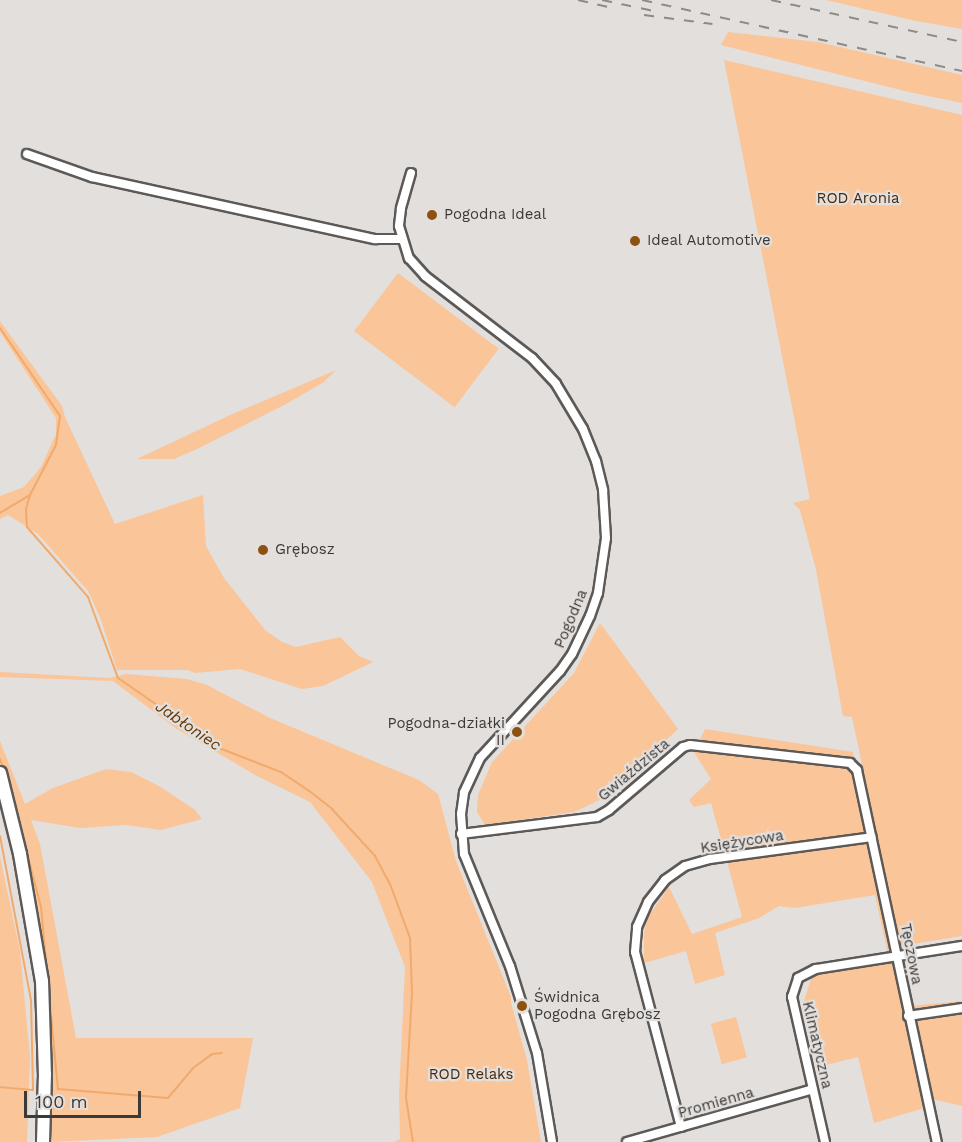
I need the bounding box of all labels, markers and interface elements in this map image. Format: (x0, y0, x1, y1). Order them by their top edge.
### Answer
park label: ROD Aronia (816, 190, 900, 208)
place label: Pogodna Ideal (444, 206, 547, 224)
marker: Pogodna Ideal (425, 208, 439, 222)
place label: Ideal Automotive (647, 232, 772, 250)
marker: Ideal Automotive (628, 234, 642, 248)
place label: Grębosz (275, 541, 335, 559)
marker: Grębosz (256, 543, 270, 557)
street label: Pogodna (551, 587, 591, 651)
water label: Jabłoniec (152, 697, 224, 755)
place label: Pogodna-działki II (387, 714, 505, 749)
marker: Pogodna-działki II (510, 725, 524, 739)
street label: Gwiaździsta (595, 735, 673, 805)
street label: Księżycowa (699, 827, 785, 857)
street label: Tęczowa (896, 922, 926, 986)
place label: Świdnica Pogodna Grębosz (534, 988, 661, 1023)
marker: Świdnica Pogodna Grębosz (515, 999, 529, 1013)
street label: Klimatyczna (798, 1000, 836, 1090)
park label: ROD Relaks (429, 1066, 513, 1084)
scale bar (27, 1079, 144, 1117)
street label: Promienna (676, 1084, 756, 1122)
text: 100 m (35, 1091, 88, 1112)

